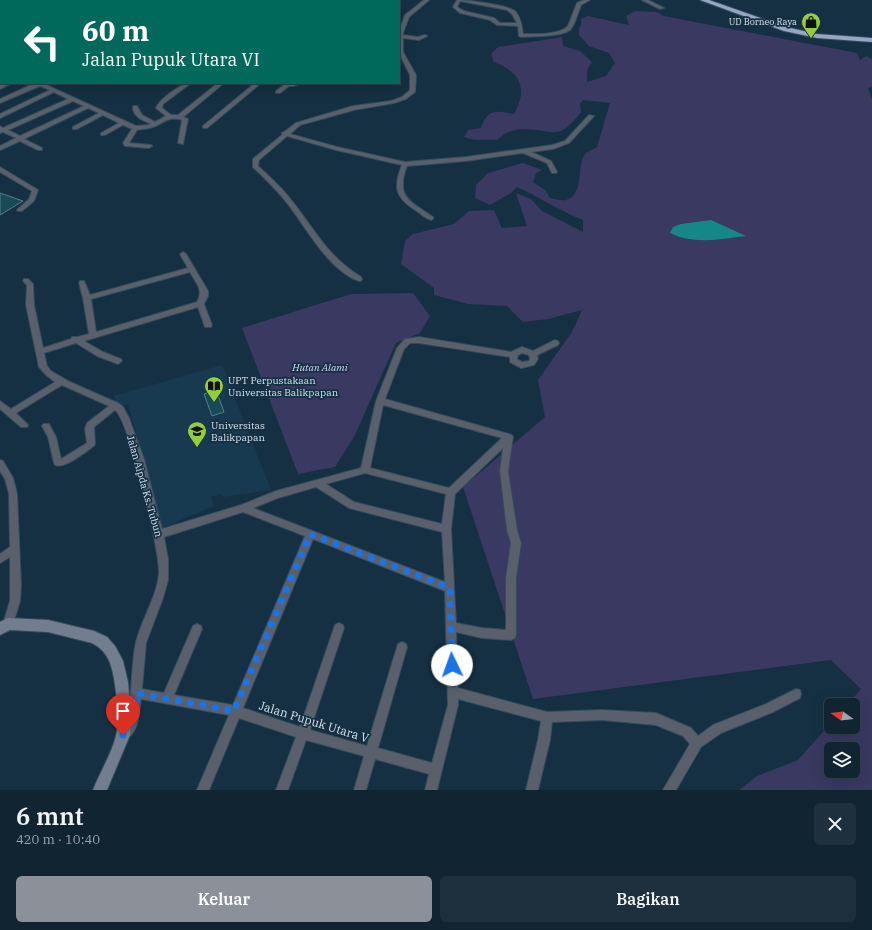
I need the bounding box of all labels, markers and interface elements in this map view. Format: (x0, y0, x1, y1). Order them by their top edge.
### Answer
shop icon: UD Borneo Raya (800, 11, 822, 39)
text: 60 m (82, 12, 149, 49)
icon: left (16, 16, 68, 68)
place label: UD Borneo Raya (729, 16, 797, 27)
text: Jalan Pupuk Utara VI (82, 48, 260, 71)
park label: Hutan Alami (291, 361, 348, 374)
place label: UPT Perpustakaan Universitas Balikpapan (228, 374, 339, 399)
library icon: UPT Perpustakaan Universitas Balikpapan (203, 375, 225, 403)
place label: Universitas Balikpapan (211, 419, 266, 444)
school or university icon: Universitas Balikpapan (186, 420, 208, 448)
street label: Jalan Aipda Ks. Tubun (124, 434, 165, 539)
position arrow (431, 644, 473, 686)
pin (106, 694, 140, 735)
street label: Jalan Pupuk Utara V (257, 698, 371, 745)
north arrow (824, 698, 860, 734)
map controls (824, 698, 860, 778)
icon: arrive (112, 700, 134, 722)
button: layers (824, 742, 860, 778)
text: 6 mnt (16, 800, 84, 832)
button: close (814, 803, 856, 845)
text: 420 m · 10:40 (16, 831, 100, 848)
button: Keluar (16, 876, 432, 922)
button: Bagikan (440, 876, 856, 922)

